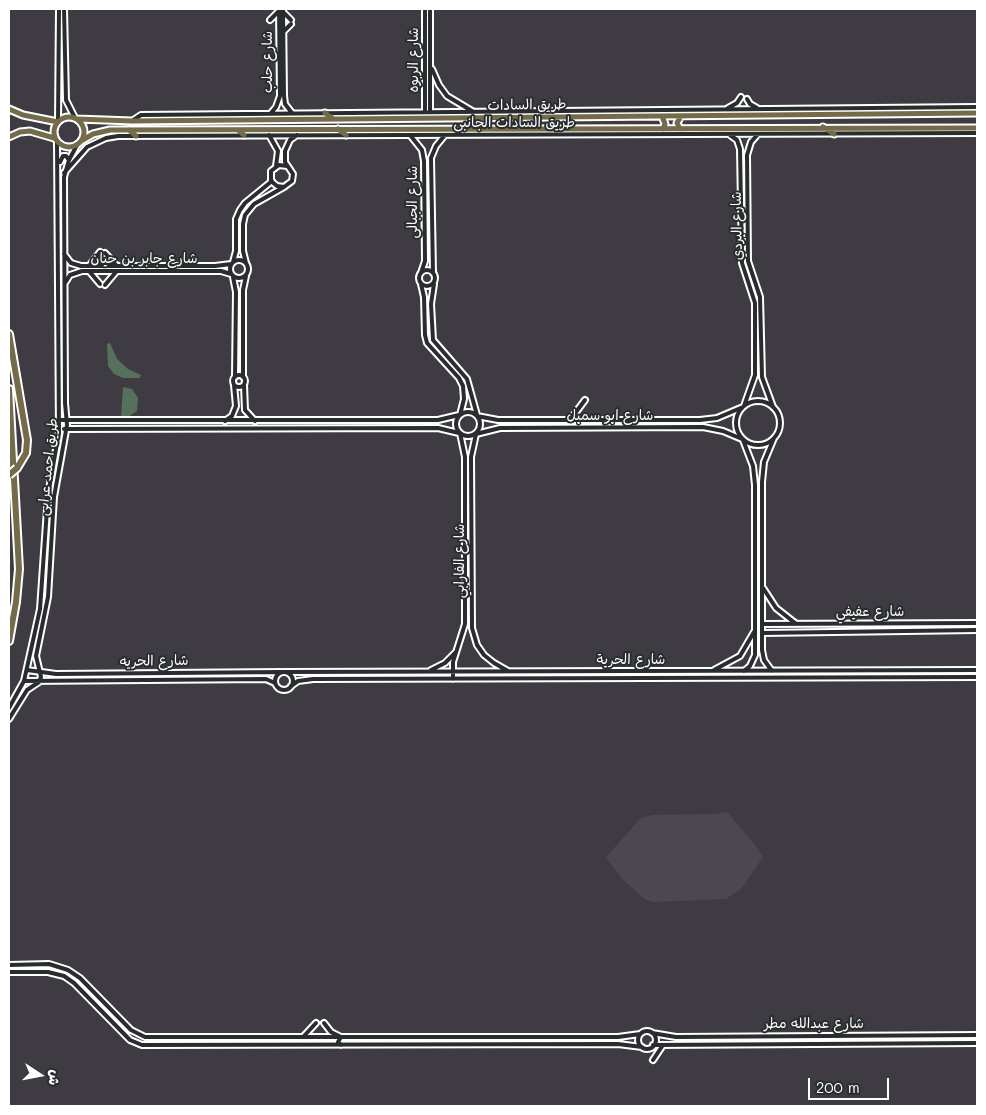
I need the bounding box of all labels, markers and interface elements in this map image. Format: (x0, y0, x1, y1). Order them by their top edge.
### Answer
street label: شارع الربوه (406, 27, 422, 93)
street label: شارع حلب (260, 31, 276, 93)
street label: طريق السادات (487, 96, 567, 114)
street label: طريق السادات الجانبى (453, 115, 575, 131)
street label: شارع الجبالى (405, 166, 421, 238)
street label: شارع البردي (728, 191, 746, 261)
street label: شارع جابر بن حيان (91, 251, 197, 267)
street label: شارع ابو سمبل (567, 408, 653, 424)
street label: طريق احمد عرابى (35, 417, 61, 517)
street label: شارع الفارابي (452, 524, 468, 598)
street label: شارع عفيفي (836, 604, 904, 620)
street label: شارع الحريه (119, 652, 189, 670)
street label: شارع الحرية (597, 652, 665, 668)
street label: شارع عبدالله مطر (764, 1016, 864, 1032)
north arrow (15, 1050, 65, 1100)
scale bar (811, 1068, 892, 1100)
text: ش (44, 1069, 66, 1087)
text: 200 m (816, 1077, 860, 1097)

